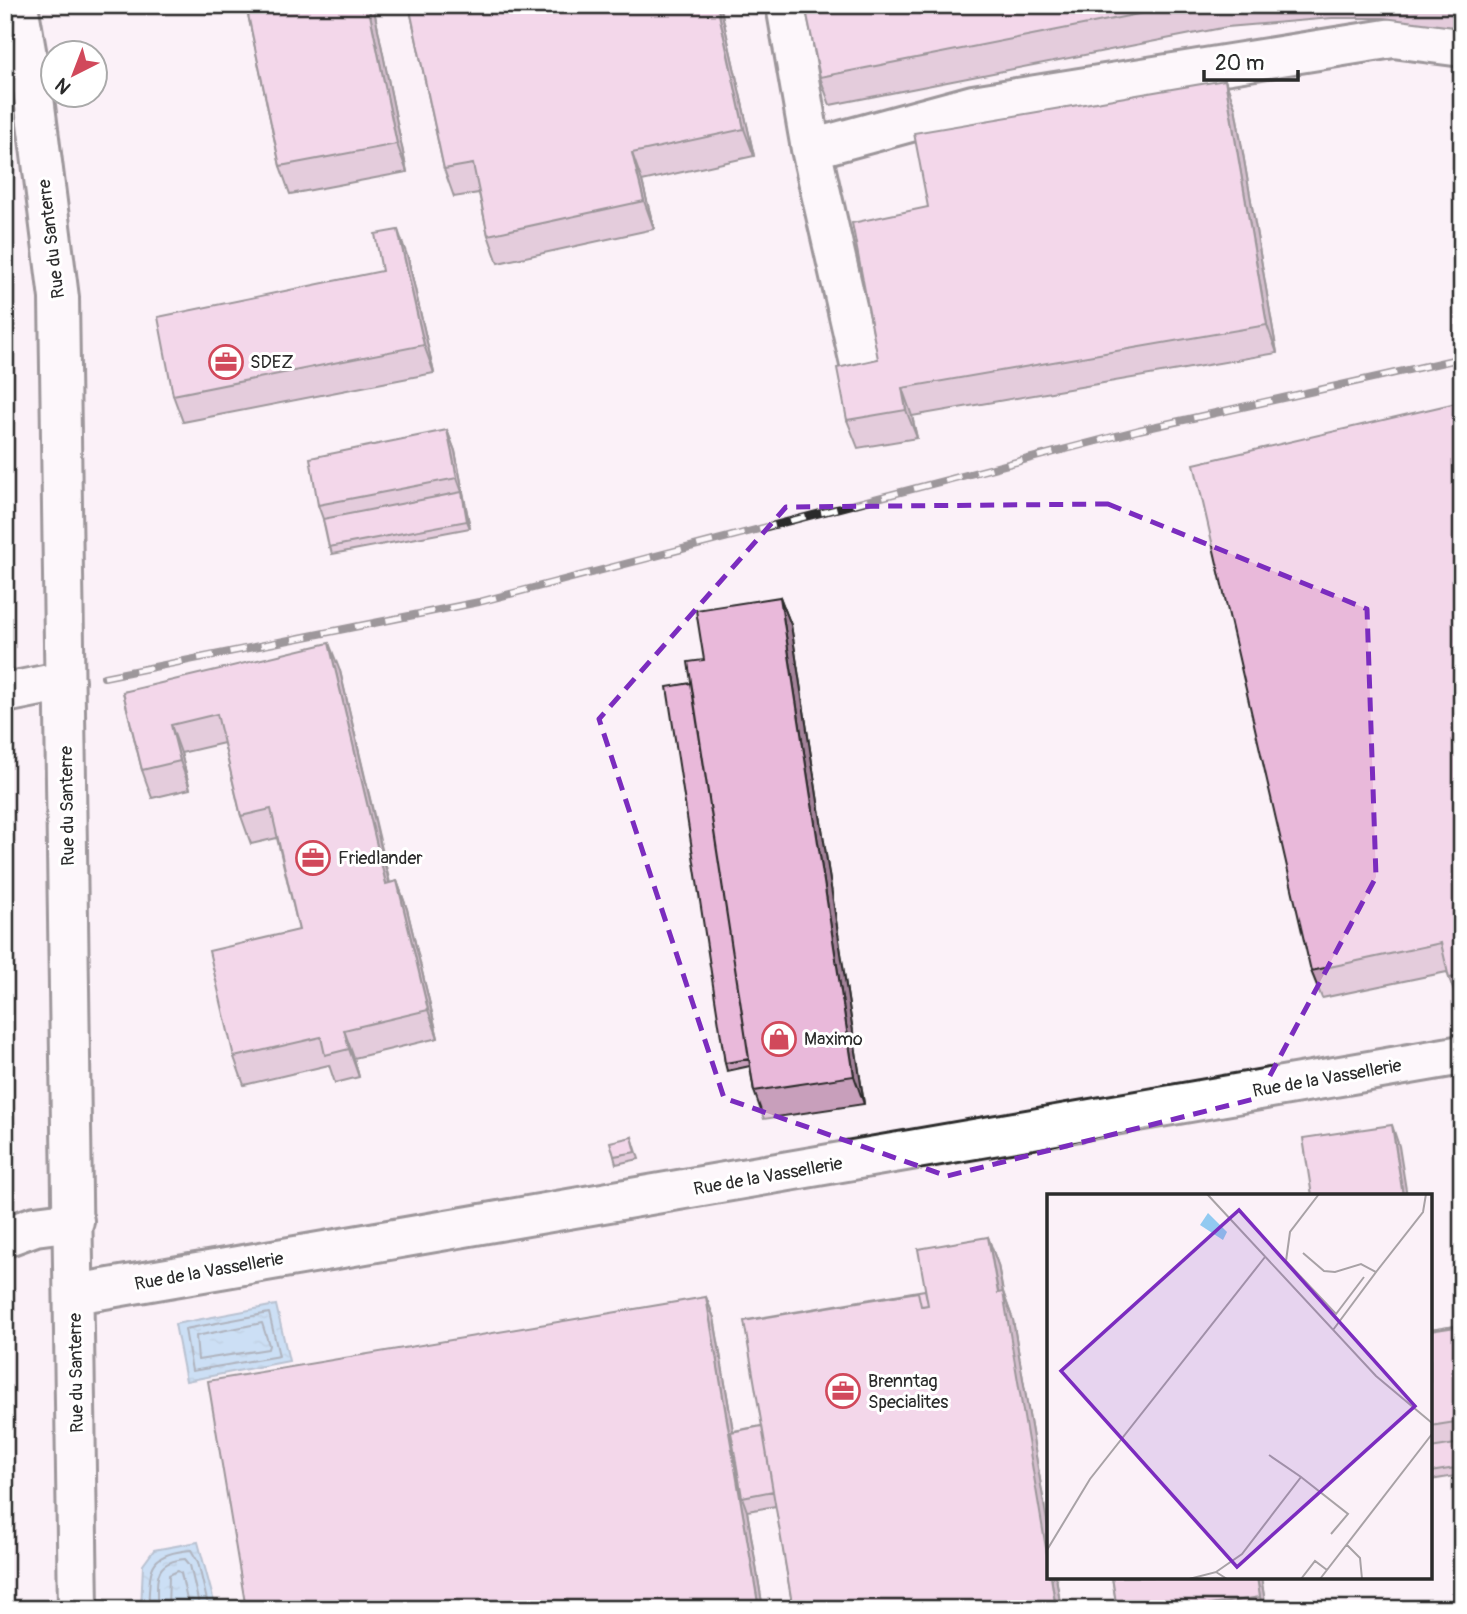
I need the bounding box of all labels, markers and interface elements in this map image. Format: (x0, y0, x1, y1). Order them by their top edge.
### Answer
north arrow (38, 38, 108, 108)
scale bar (1204, 38, 1299, 82)
text: 20 m (1215, 50, 1264, 77)
text: N (50, 73, 76, 99)
street label: Rue du Santerre (33, 178, 70, 300)
office icon: SDEZ (207, 343, 245, 381)
place label: SDEZ (250, 351, 293, 374)
street label: Rue du Santerre (55, 746, 80, 866)
office icon: Friedlander (294, 839, 332, 877)
place label: Friedlander (338, 847, 423, 870)
shop icon: Maximo (760, 1020, 798, 1058)
place label: Maximo (804, 1028, 863, 1051)
street label: Rue de la Vassellerie (1251, 1054, 1403, 1103)
street label: Rue de la Vassellerie (692, 1152, 844, 1201)
inset map (1047, 1194, 1432, 1579)
street label: Rue de la Vassellerie (133, 1247, 285, 1296)
street label: Rue du Santerre (64, 1313, 89, 1433)
place label: Brenntag Specialites (868, 1370, 948, 1414)
office icon: Brenntag Specialites (824, 1372, 862, 1410)

